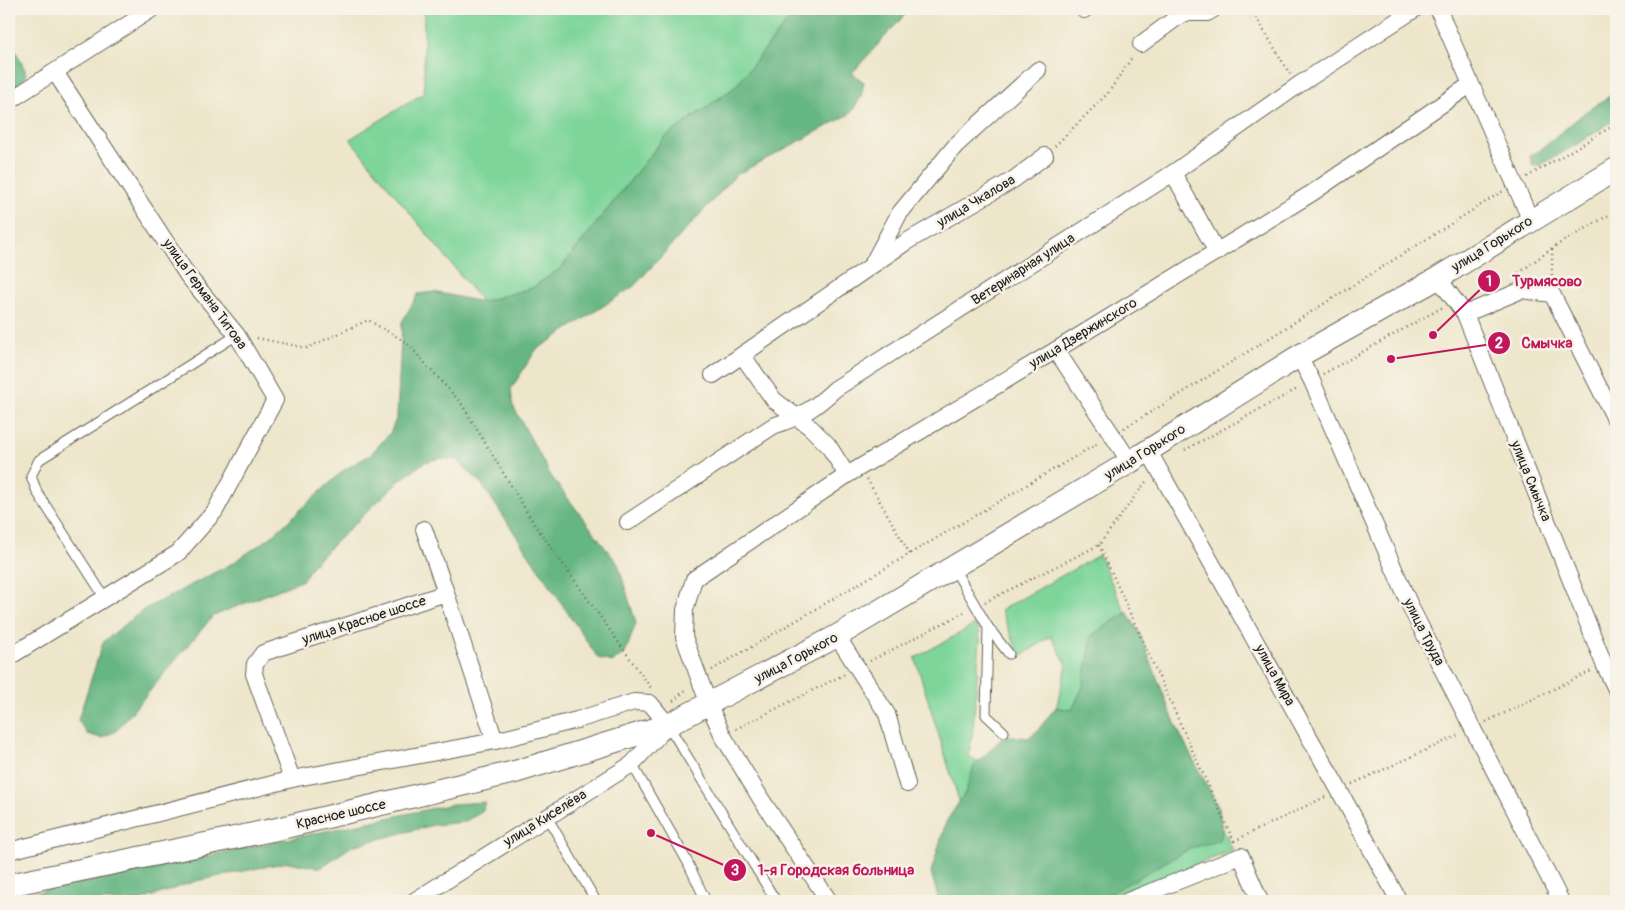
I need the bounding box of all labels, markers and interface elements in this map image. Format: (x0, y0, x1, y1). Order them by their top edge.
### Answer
street label: улица Чкалова (933, 171, 1018, 232)
street label: улица Горького (1448, 212, 1536, 276)
street label: Ветеринарная улица (968, 229, 1078, 309)
street label: улица Германа Титова (159, 235, 251, 353)
callout: Турмясово (1477, 266, 1592, 296)
text: 1 (1486, 272, 1492, 291)
text: Турмясово (1511, 272, 1582, 291)
street label: улица Дзержинского (1025, 294, 1140, 372)
callout: Смычка (1486, 328, 1582, 358)
text: 2 (1495, 334, 1503, 353)
text: Смычка (1521, 334, 1573, 353)
street label: улица Горького (1101, 420, 1189, 484)
street label: улица Смычка (1507, 437, 1555, 524)
street label: улица Красное шоссе (299, 592, 428, 648)
street label: улица Труда (1399, 595, 1448, 668)
street label: улица Горького (750, 629, 841, 688)
street label: улица Мира (1251, 641, 1299, 709)
street label: улица Киселёва (500, 786, 590, 851)
street label: Красное шоссе (295, 795, 387, 833)
callout: 1-я Городская больница (722, 855, 924, 885)
text: 3 (731, 861, 739, 880)
text: 1-я Городская больница (758, 861, 914, 880)

